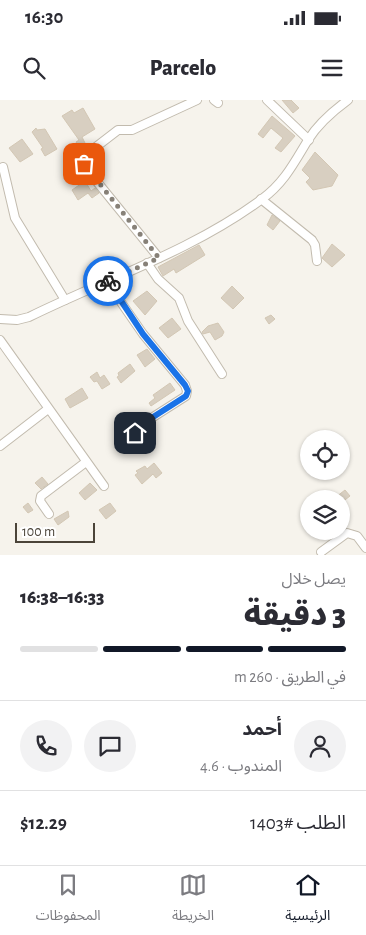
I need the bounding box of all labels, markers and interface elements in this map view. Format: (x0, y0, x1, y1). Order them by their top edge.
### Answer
text: 16:30 (25, 8, 63, 27)
icon: search (20, 54, 48, 82)
icon: menu (318, 54, 346, 82)
text: Parcelo (150, 57, 216, 79)
pin (63, 143, 105, 185)
icon: bag (70, 150, 98, 178)
courier (83, 256, 133, 306)
icon: bike (94, 267, 122, 295)
pin (114, 412, 156, 454)
icon: home (121, 419, 149, 447)
map controls (300, 430, 350, 540)
button: locate (300, 430, 350, 480)
button: layers (300, 490, 350, 540)
scale bar (15, 520, 95, 543)
text: 100 m (22, 525, 55, 539)
text: يصل خلال (282, 571, 346, 587)
text: 16:33–16:38 (20, 588, 104, 607)
text: 3 دقيقة (244, 599, 346, 631)
text: في الطريق · 260 m (234, 669, 346, 685)
button: phone (20, 720, 72, 772)
button: chat (84, 720, 136, 772)
text: أحمد (242, 720, 282, 739)
button: person (294, 720, 346, 772)
text: المندوب · 4.6 (200, 758, 282, 774)
text: $12.29 (20, 814, 67, 833)
text: الطلب #1403 (250, 814, 346, 833)
tab: المحفوظات (36, 871, 101, 930)
tab: الخريطة (172, 871, 214, 930)
tab: الرئيسية (285, 871, 330, 930)

